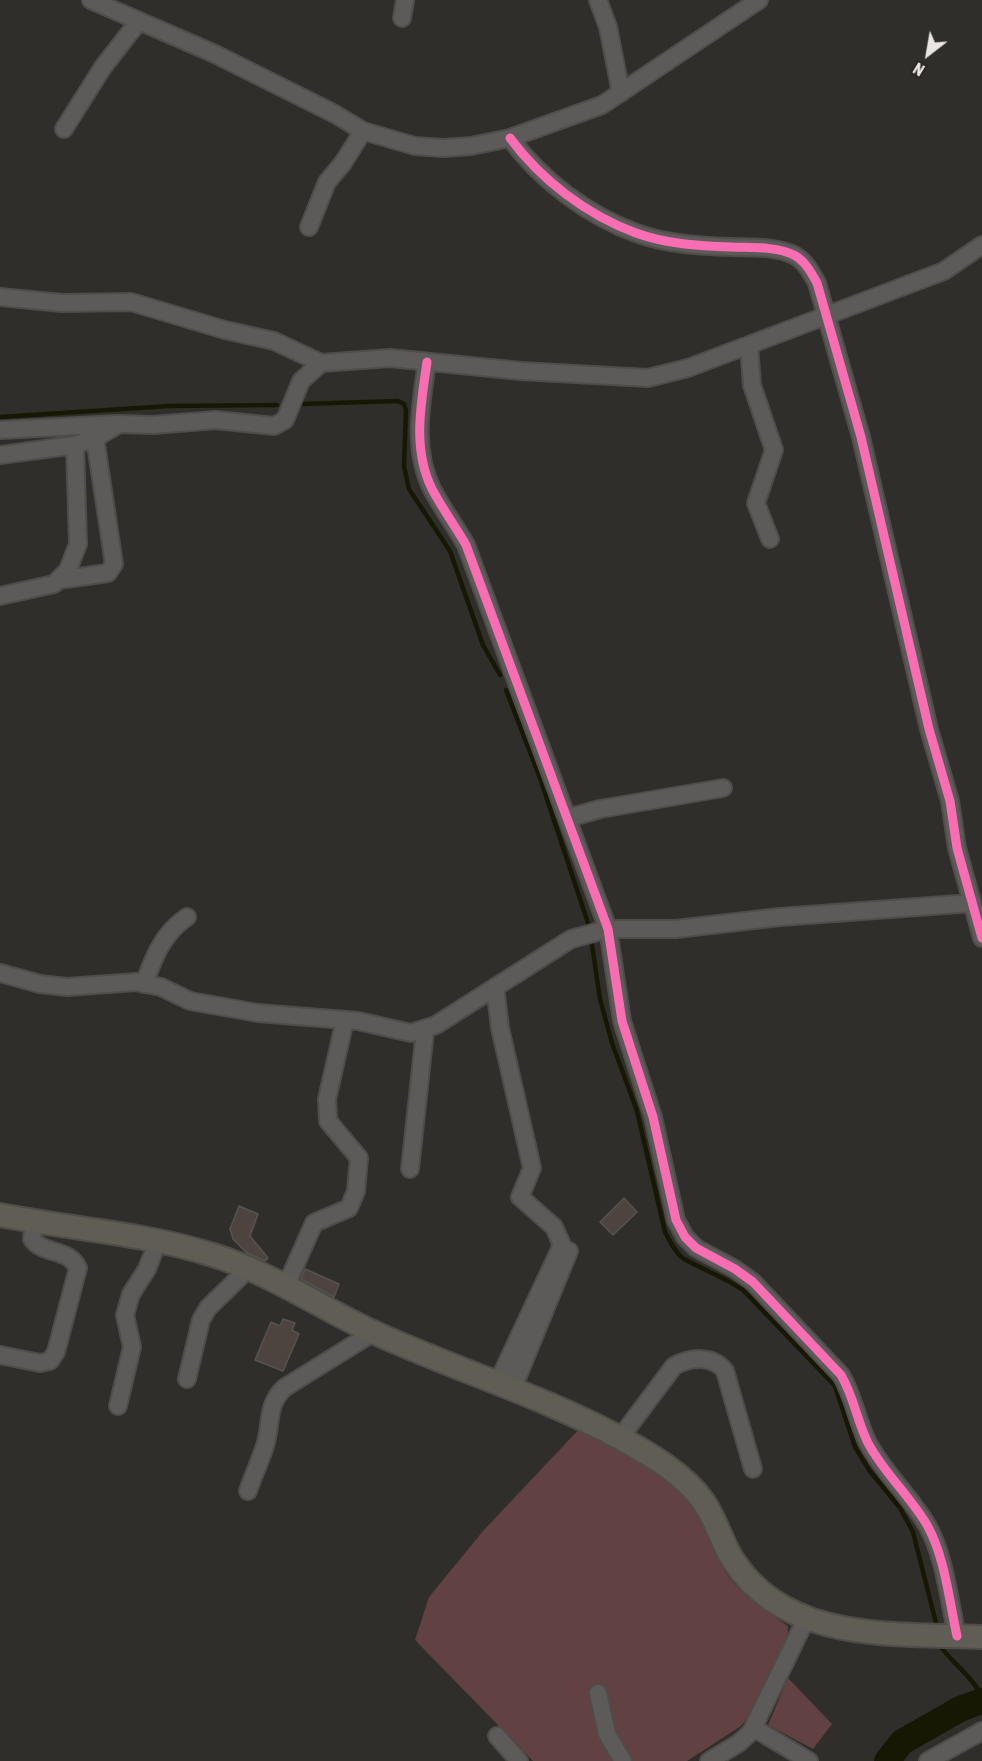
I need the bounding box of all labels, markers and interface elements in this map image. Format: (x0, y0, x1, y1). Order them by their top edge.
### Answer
north arrow (898, 24, 958, 84)
text: N (910, 59, 927, 80)

